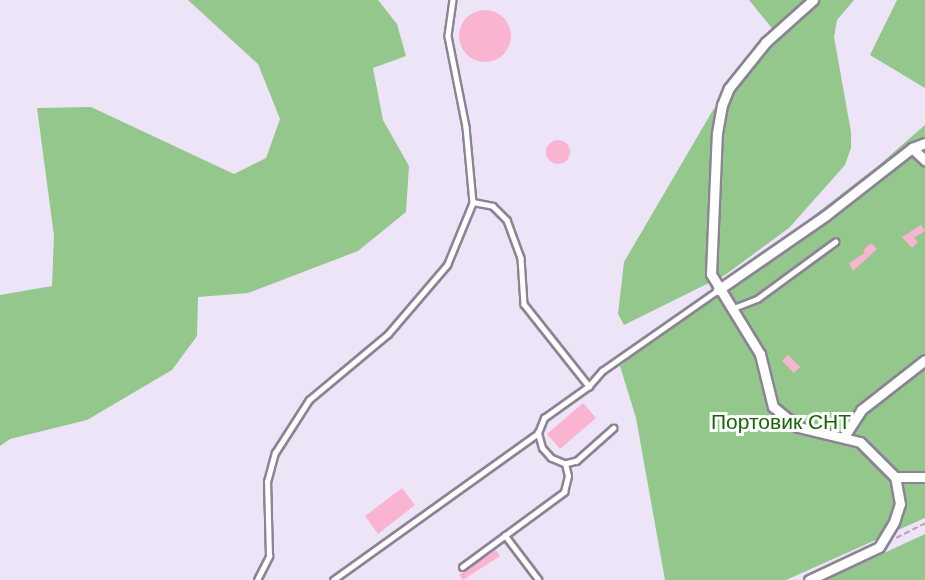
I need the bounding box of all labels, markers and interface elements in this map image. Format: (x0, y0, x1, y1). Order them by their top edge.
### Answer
park label: Портовик СНТ (711, 409, 851, 435)

